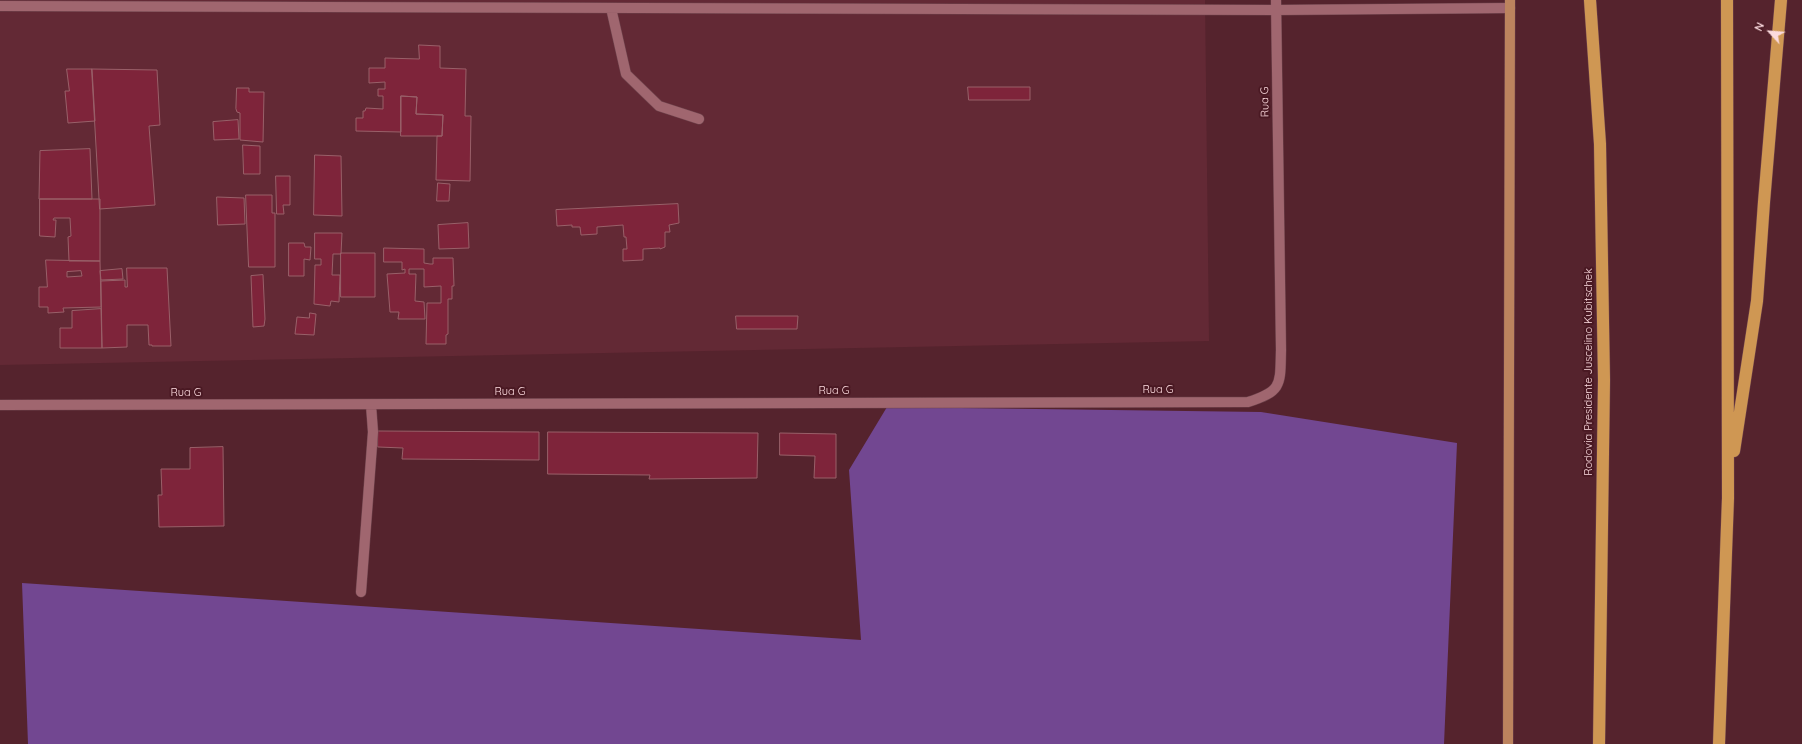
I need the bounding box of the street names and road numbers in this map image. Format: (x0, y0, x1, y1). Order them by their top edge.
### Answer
street label: Rua G (1258, 86, 1272, 118)
street label: Rodovia Presidente Juscelino Kubitschek (1582, 268, 1596, 476)
street label: Rua G (1143, 383, 1173, 397)
street label: Rua G (819, 384, 849, 398)
street label: Rua G (495, 385, 525, 399)
street label: Rua G (171, 386, 201, 400)

